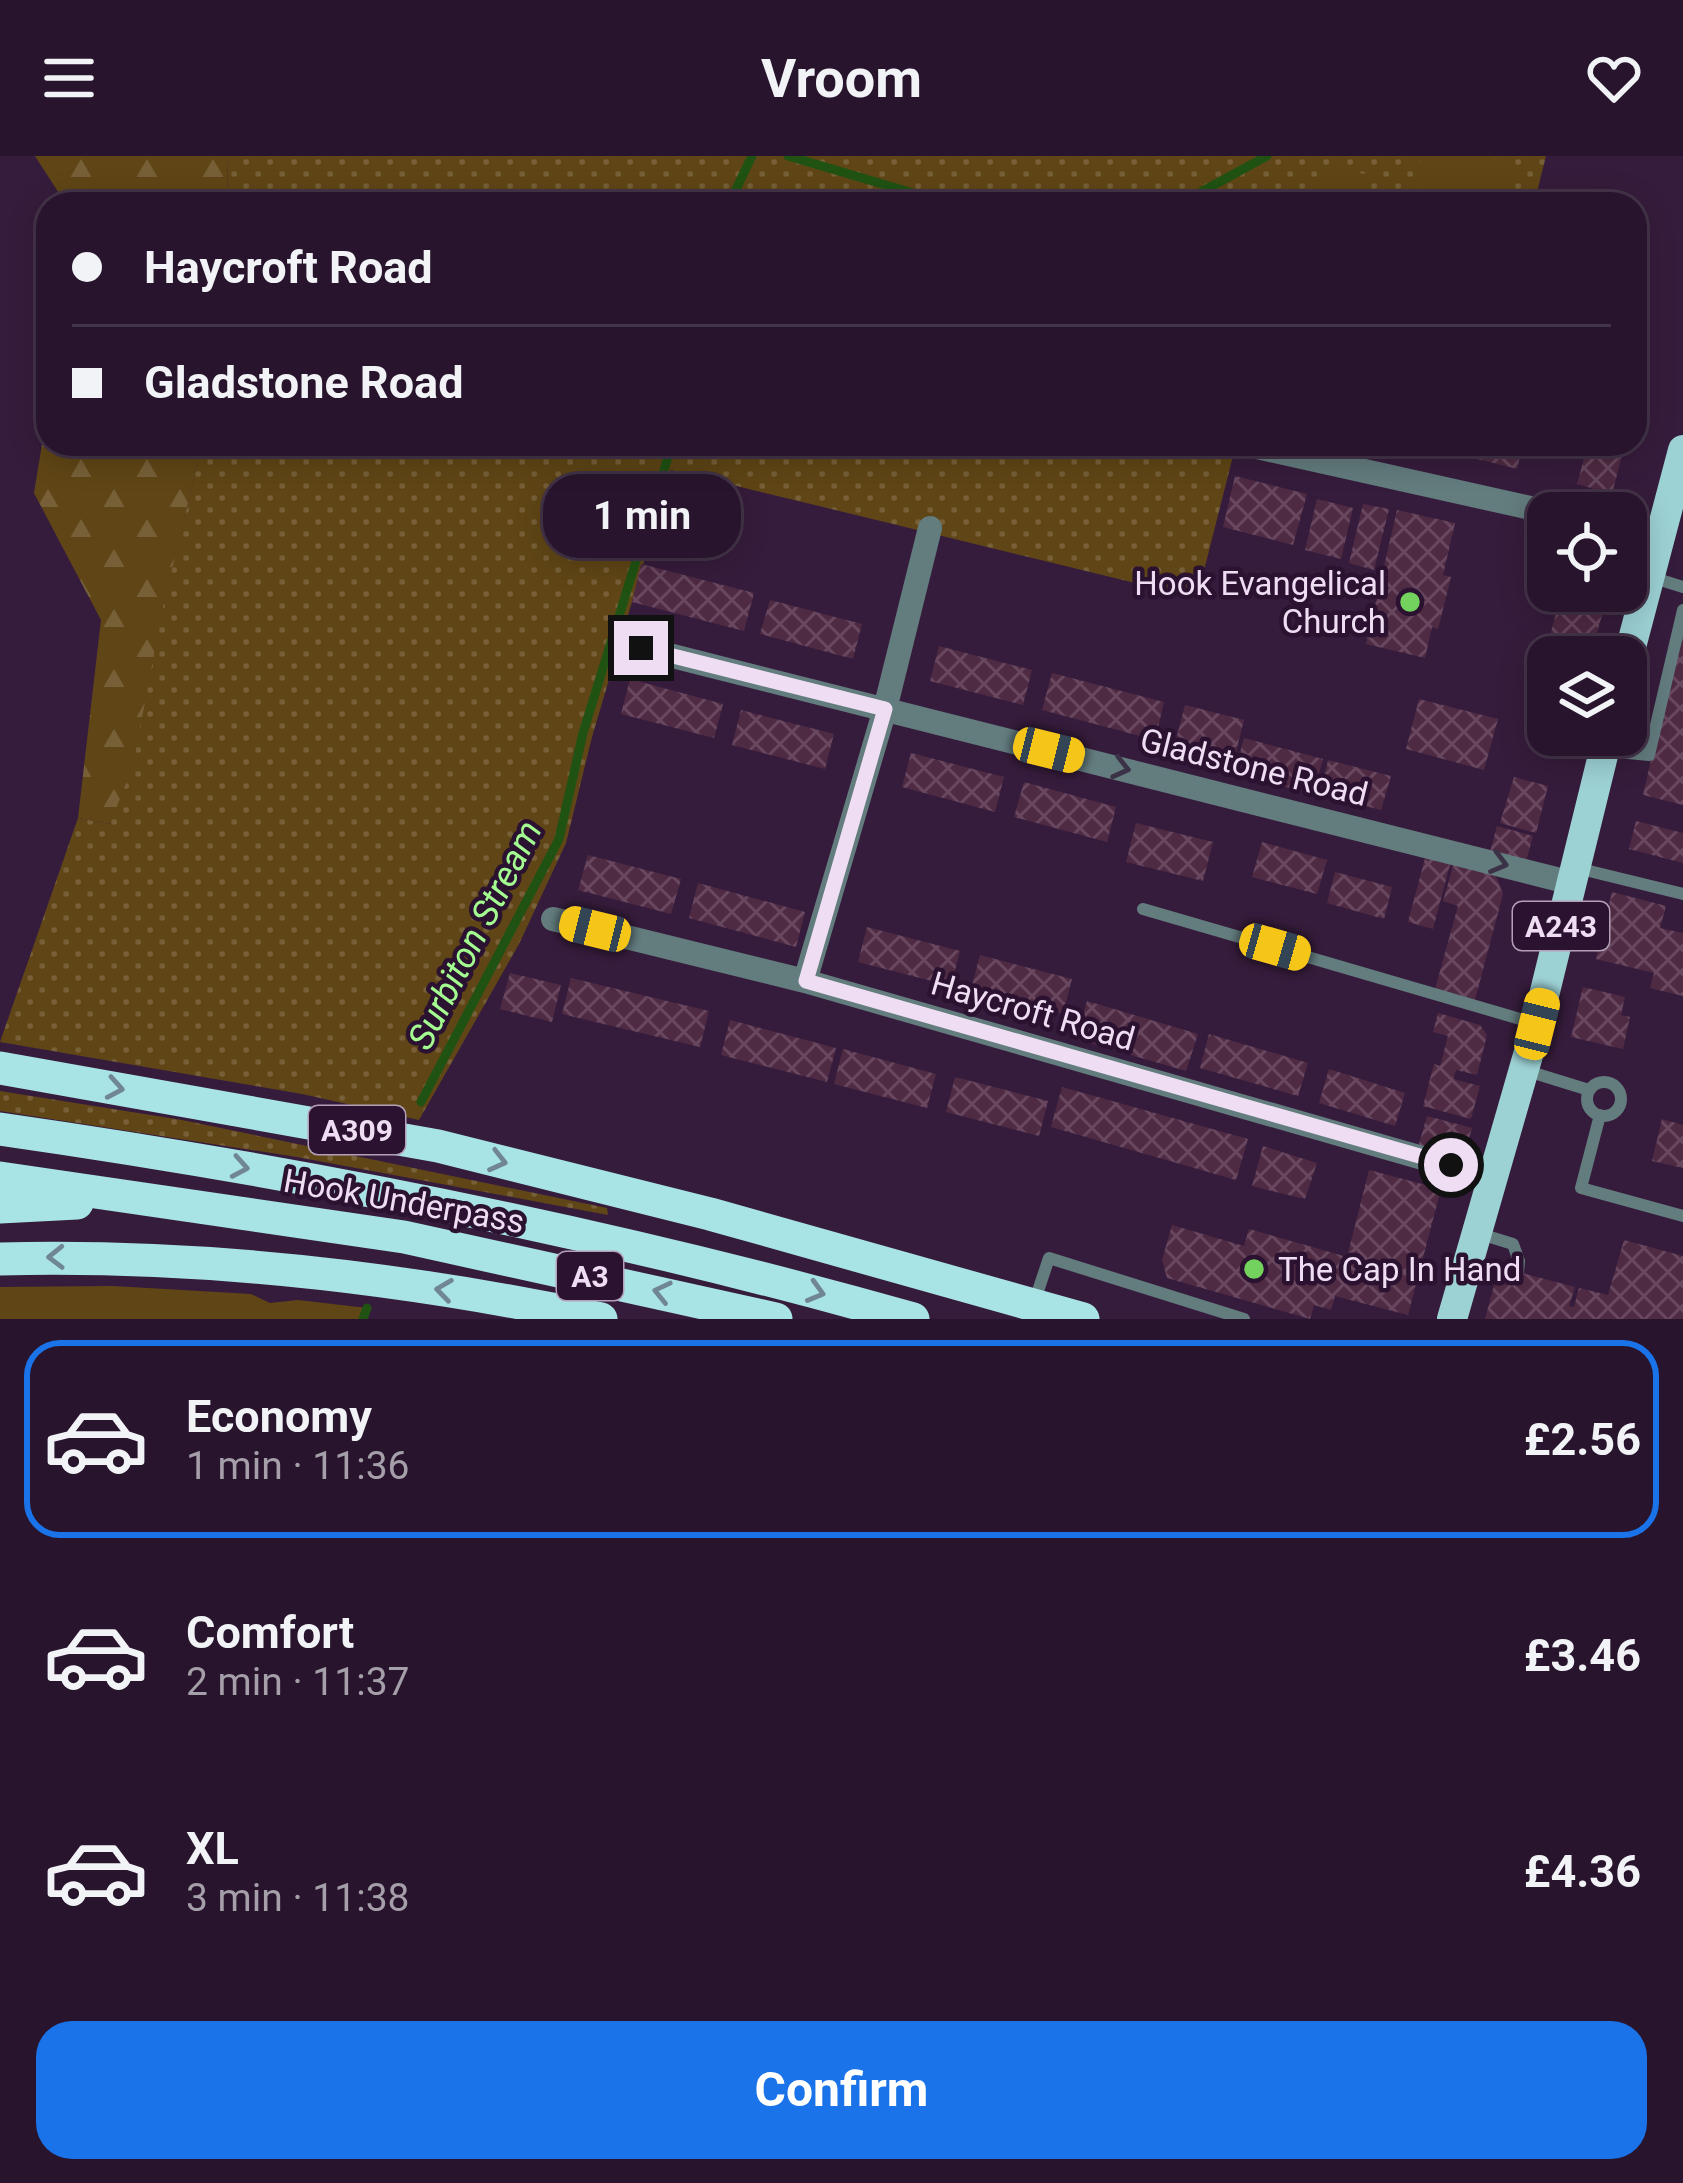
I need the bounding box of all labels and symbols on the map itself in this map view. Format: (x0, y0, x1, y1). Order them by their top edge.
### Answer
callout: 1 min (542, 474, 740, 558)
place label: Hook Evangelical Church (1134, 564, 1386, 641)
marker: Hook Evangelical Church (1397, 589, 1423, 615)
route end (614, 621, 668, 675)
street label: Gladstone Road (1136, 720, 1372, 814)
car (1010, 724, 1088, 776)
one-way arrow (1110, 754, 1130, 779)
water label: Surbiton Stream (399, 814, 551, 1056)
one-way arrow (1488, 848, 1509, 873)
road number: A243 (1513, 902, 1609, 950)
car (556, 903, 634, 955)
car (1235, 920, 1315, 974)
street label: Haycroft Road (927, 963, 1139, 1059)
car (1511, 985, 1563, 1063)
one-way arrow (105, 1074, 125, 1099)
road number: A309 (309, 1106, 405, 1154)
route start (1424, 1138, 1478, 1192)
one-way arrow (488, 1147, 508, 1172)
one-way arrow (230, 1153, 250, 1179)
street label: Hook Underpass (281, 1161, 527, 1241)
one-way arrow (46, 1244, 65, 1270)
place label: The Cap In Hand (1278, 1250, 1521, 1289)
road number: A3 (557, 1252, 623, 1300)
marker: The Cap In Hand (1241, 1256, 1267, 1282)
one-way arrow (805, 1277, 826, 1302)
one-way arrow (435, 1278, 454, 1304)
one-way arrow (652, 1281, 672, 1306)

